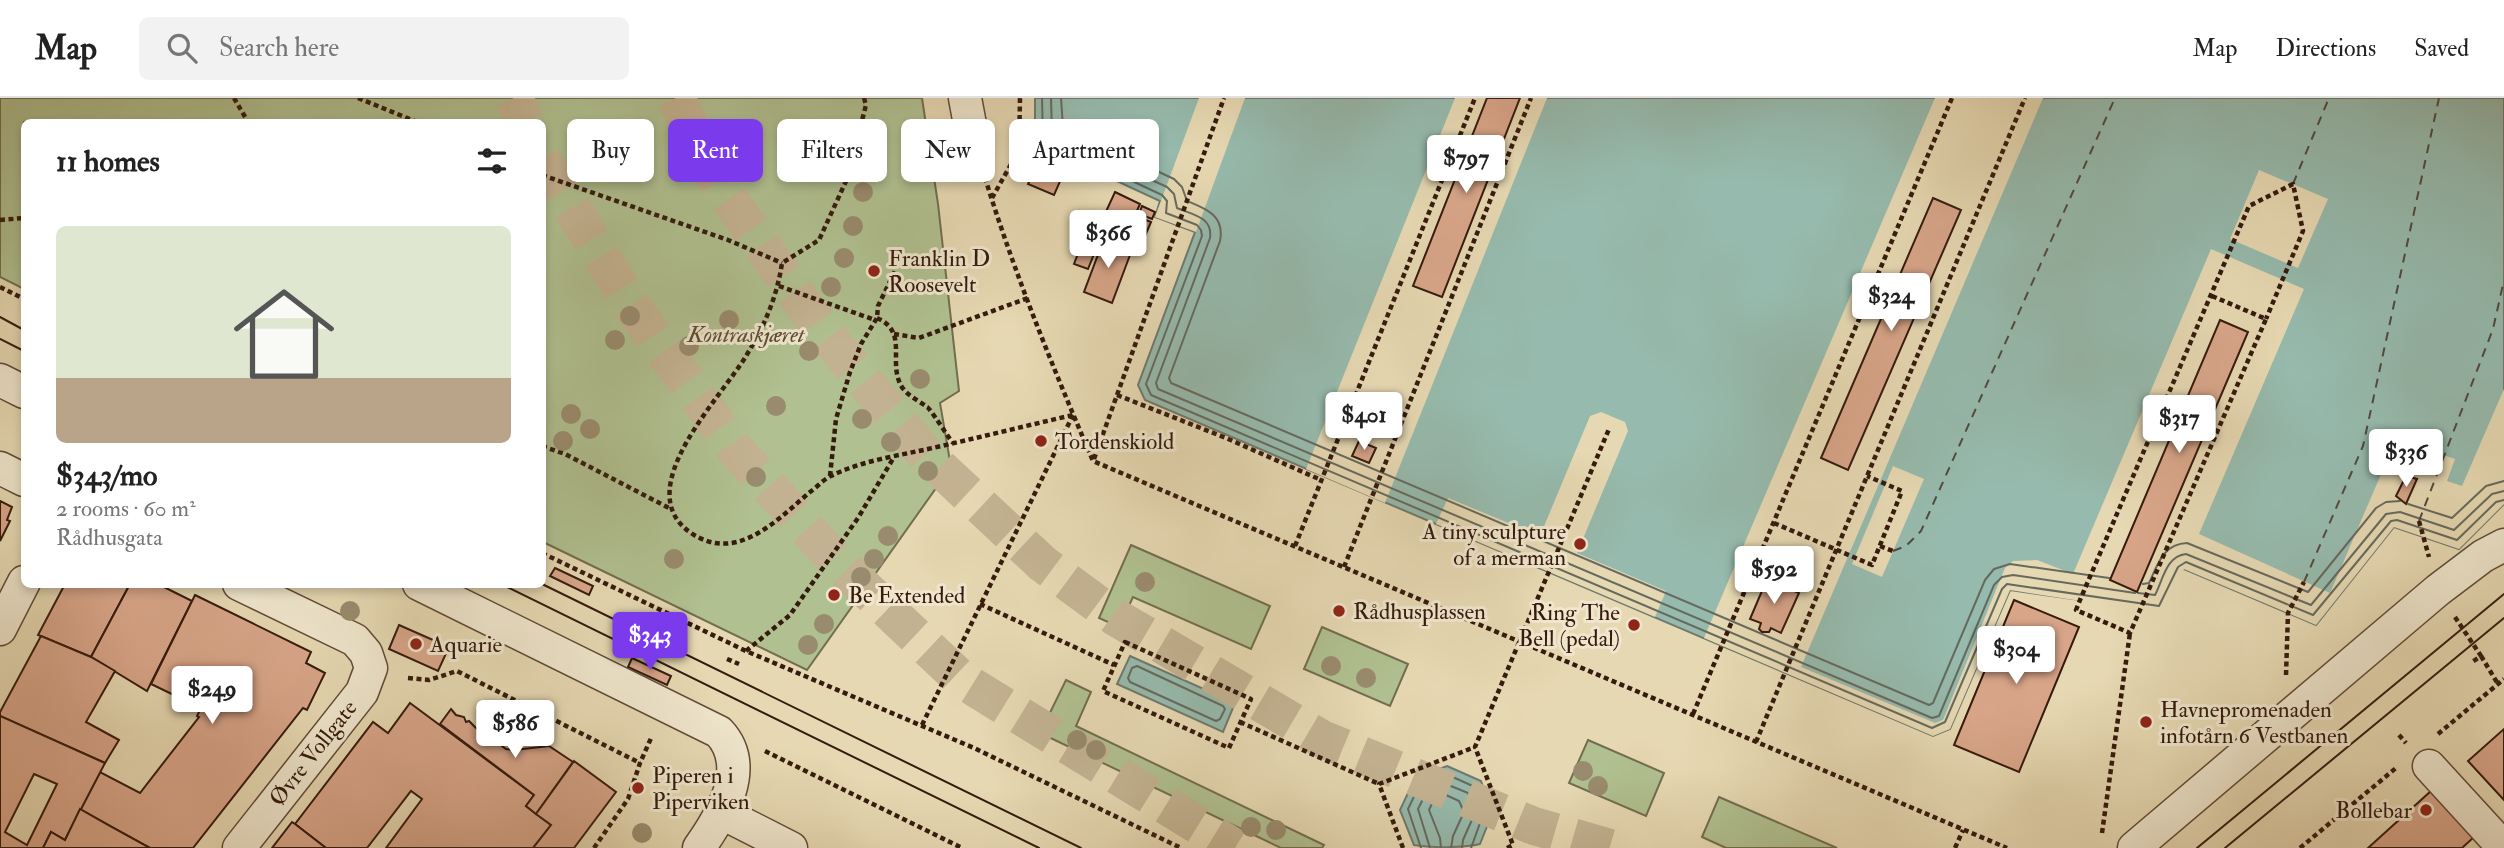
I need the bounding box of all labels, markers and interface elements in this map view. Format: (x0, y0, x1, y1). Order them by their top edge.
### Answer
search box (139, 17, 629, 80)
text: Map (35, 28, 97, 69)
icon: search (163, 29, 201, 67)
text: Search here (219, 32, 339, 64)
text: Map (2192, 33, 2237, 64)
text: Directions (2275, 33, 2376, 64)
text: Saved (2414, 33, 2469, 64)
chip: Buy (567, 119, 654, 182)
chip: Rent (668, 119, 763, 182)
chip: Filters (777, 119, 887, 182)
chip: New (901, 119, 995, 182)
chip: Apartment (1009, 119, 1159, 182)
pin: $797 (1425, 136, 1507, 195)
icon: filters (473, 142, 511, 180)
text: 11 homes (56, 143, 160, 180)
text: $797 (1443, 143, 1489, 172)
pin: $366 (1067, 211, 1149, 270)
text: $366 (1085, 218, 1131, 247)
place label: Franklin D Roosevelt (888, 244, 990, 299)
marker: Franklin D Roosevelt (866, 263, 882, 279)
icon: home (221, 271, 347, 397)
pin: $324 (1850, 274, 1932, 333)
text: $324 (1868, 281, 1914, 310)
park label: Kontraskjæret (687, 320, 806, 349)
pin: $401 (1323, 392, 1405, 452)
pin: $317 (2138, 396, 2220, 455)
text: $401 (1341, 400, 1387, 429)
text: $317 (2159, 403, 2199, 432)
place label: Tordenskiold (1055, 427, 1174, 456)
pin: $336 (2365, 430, 2447, 489)
marker: Tordenskiold (1033, 433, 1049, 449)
text: $336 (2385, 437, 2427, 466)
text: $343/mo (56, 457, 158, 494)
text: 2 rooms · 60 m² (56, 494, 196, 523)
place label: A tiny sculpture of a merman (1421, 517, 1566, 572)
text: Rådhusgata (56, 523, 163, 552)
marker: A tiny sculpture of a merman (1572, 536, 1588, 552)
pin: $592 (1733, 546, 1815, 606)
text: $592 (1751, 554, 1797, 583)
place label: Be Extended (848, 581, 965, 610)
marker: Be Extended (826, 587, 842, 603)
place label: Rådhusplassen (1353, 597, 1486, 627)
place label: Ring The Bell (pedal) (1518, 598, 1620, 654)
marker: Rådhusplassen (1331, 603, 1347, 619)
pin: $343 (609, 612, 691, 672)
marker: Ring The Bell (pedal) (1626, 617, 1642, 633)
text: $343 (628, 620, 672, 649)
pin: $304 (1975, 626, 2057, 686)
place label: Aquarie (429, 630, 502, 659)
text: $304 (1993, 634, 2039, 663)
marker: Aquarie (408, 636, 424, 652)
pin: $249 (171, 666, 253, 726)
text: $249 (188, 674, 236, 703)
street label: Øvre Vollgate (263, 694, 364, 812)
place label: Havnepromenaden infotårn 6 Vestbanen (2160, 695, 2349, 750)
pin: $586 (474, 700, 556, 760)
text: $586 (492, 708, 538, 737)
marker: Havnepromenaden infotårn 6 Vestbanen (2138, 714, 2154, 730)
place label: Piperen i Piperviken (652, 761, 750, 817)
marker: Piperen i Piperviken (630, 780, 646, 796)
place label: Bollebar (2335, 796, 2412, 825)
marker: Bollebar (2418, 802, 2434, 818)

